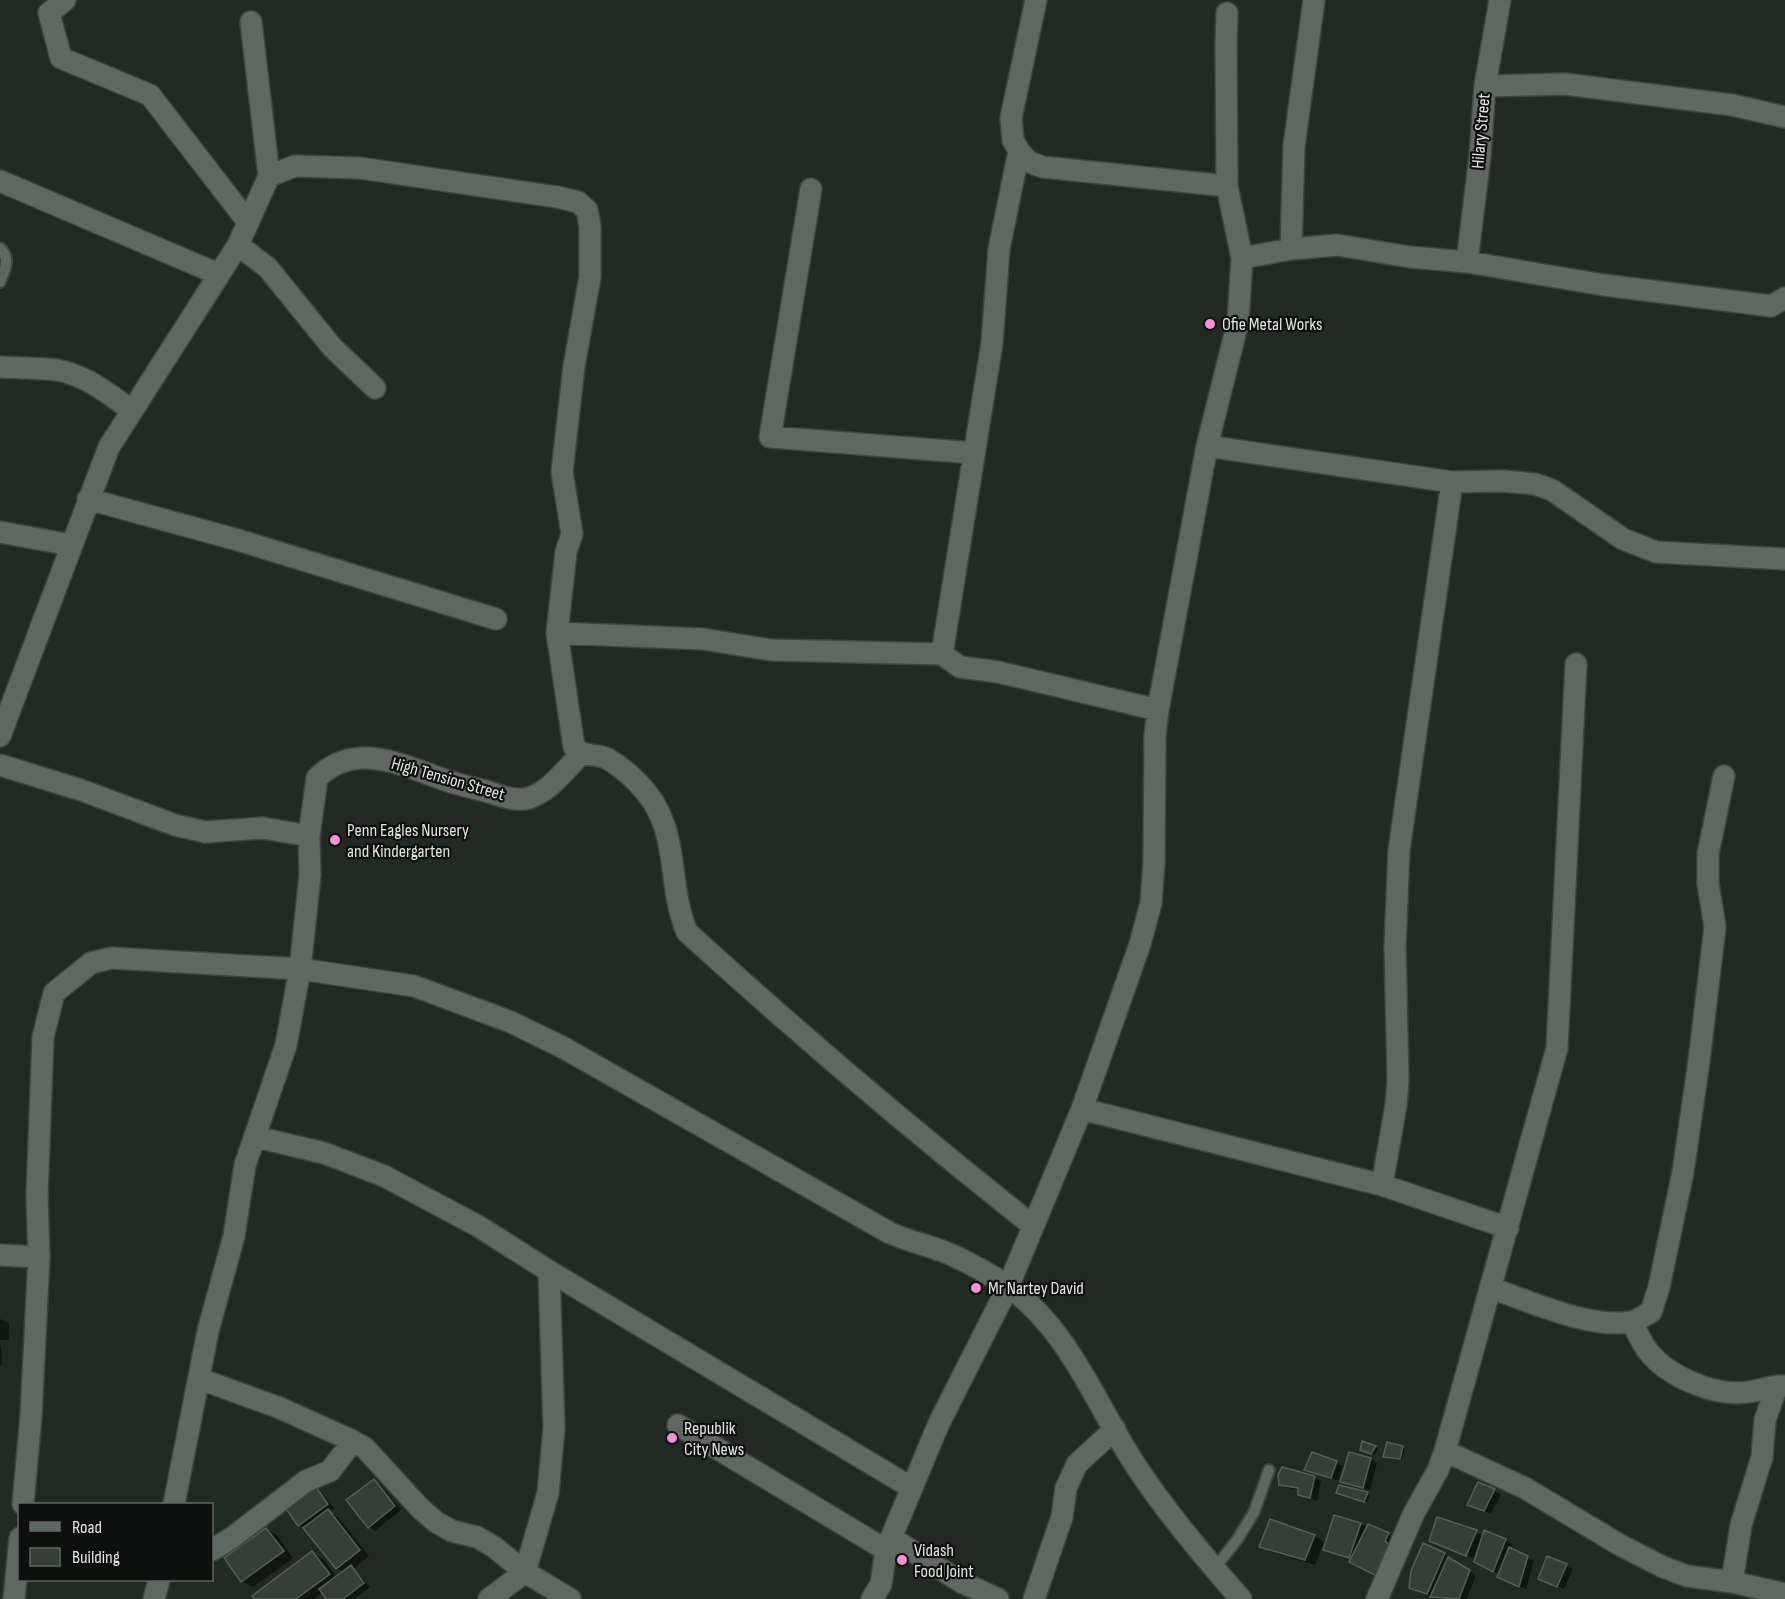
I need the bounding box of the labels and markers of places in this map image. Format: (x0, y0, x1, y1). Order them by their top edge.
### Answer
place label: Ofie Metal Works (1222, 314, 1322, 335)
marker: Ofie Metal Works (1203, 317, 1217, 331)
place label: Penn Eagles Nursery and Kindergarten (347, 820, 469, 862)
marker: Penn Eagles Nursery and Kindergarten (328, 833, 342, 847)
place label: Mr Nartey David (988, 1278, 1084, 1299)
marker: Mr Nartey David (969, 1281, 983, 1295)
place label: Republik City News (684, 1418, 744, 1460)
marker: Republik City News (665, 1431, 679, 1445)
place label: Vidash Food Joint (914, 1540, 974, 1582)
marker: Vidash Food Joint (895, 1553, 909, 1567)

